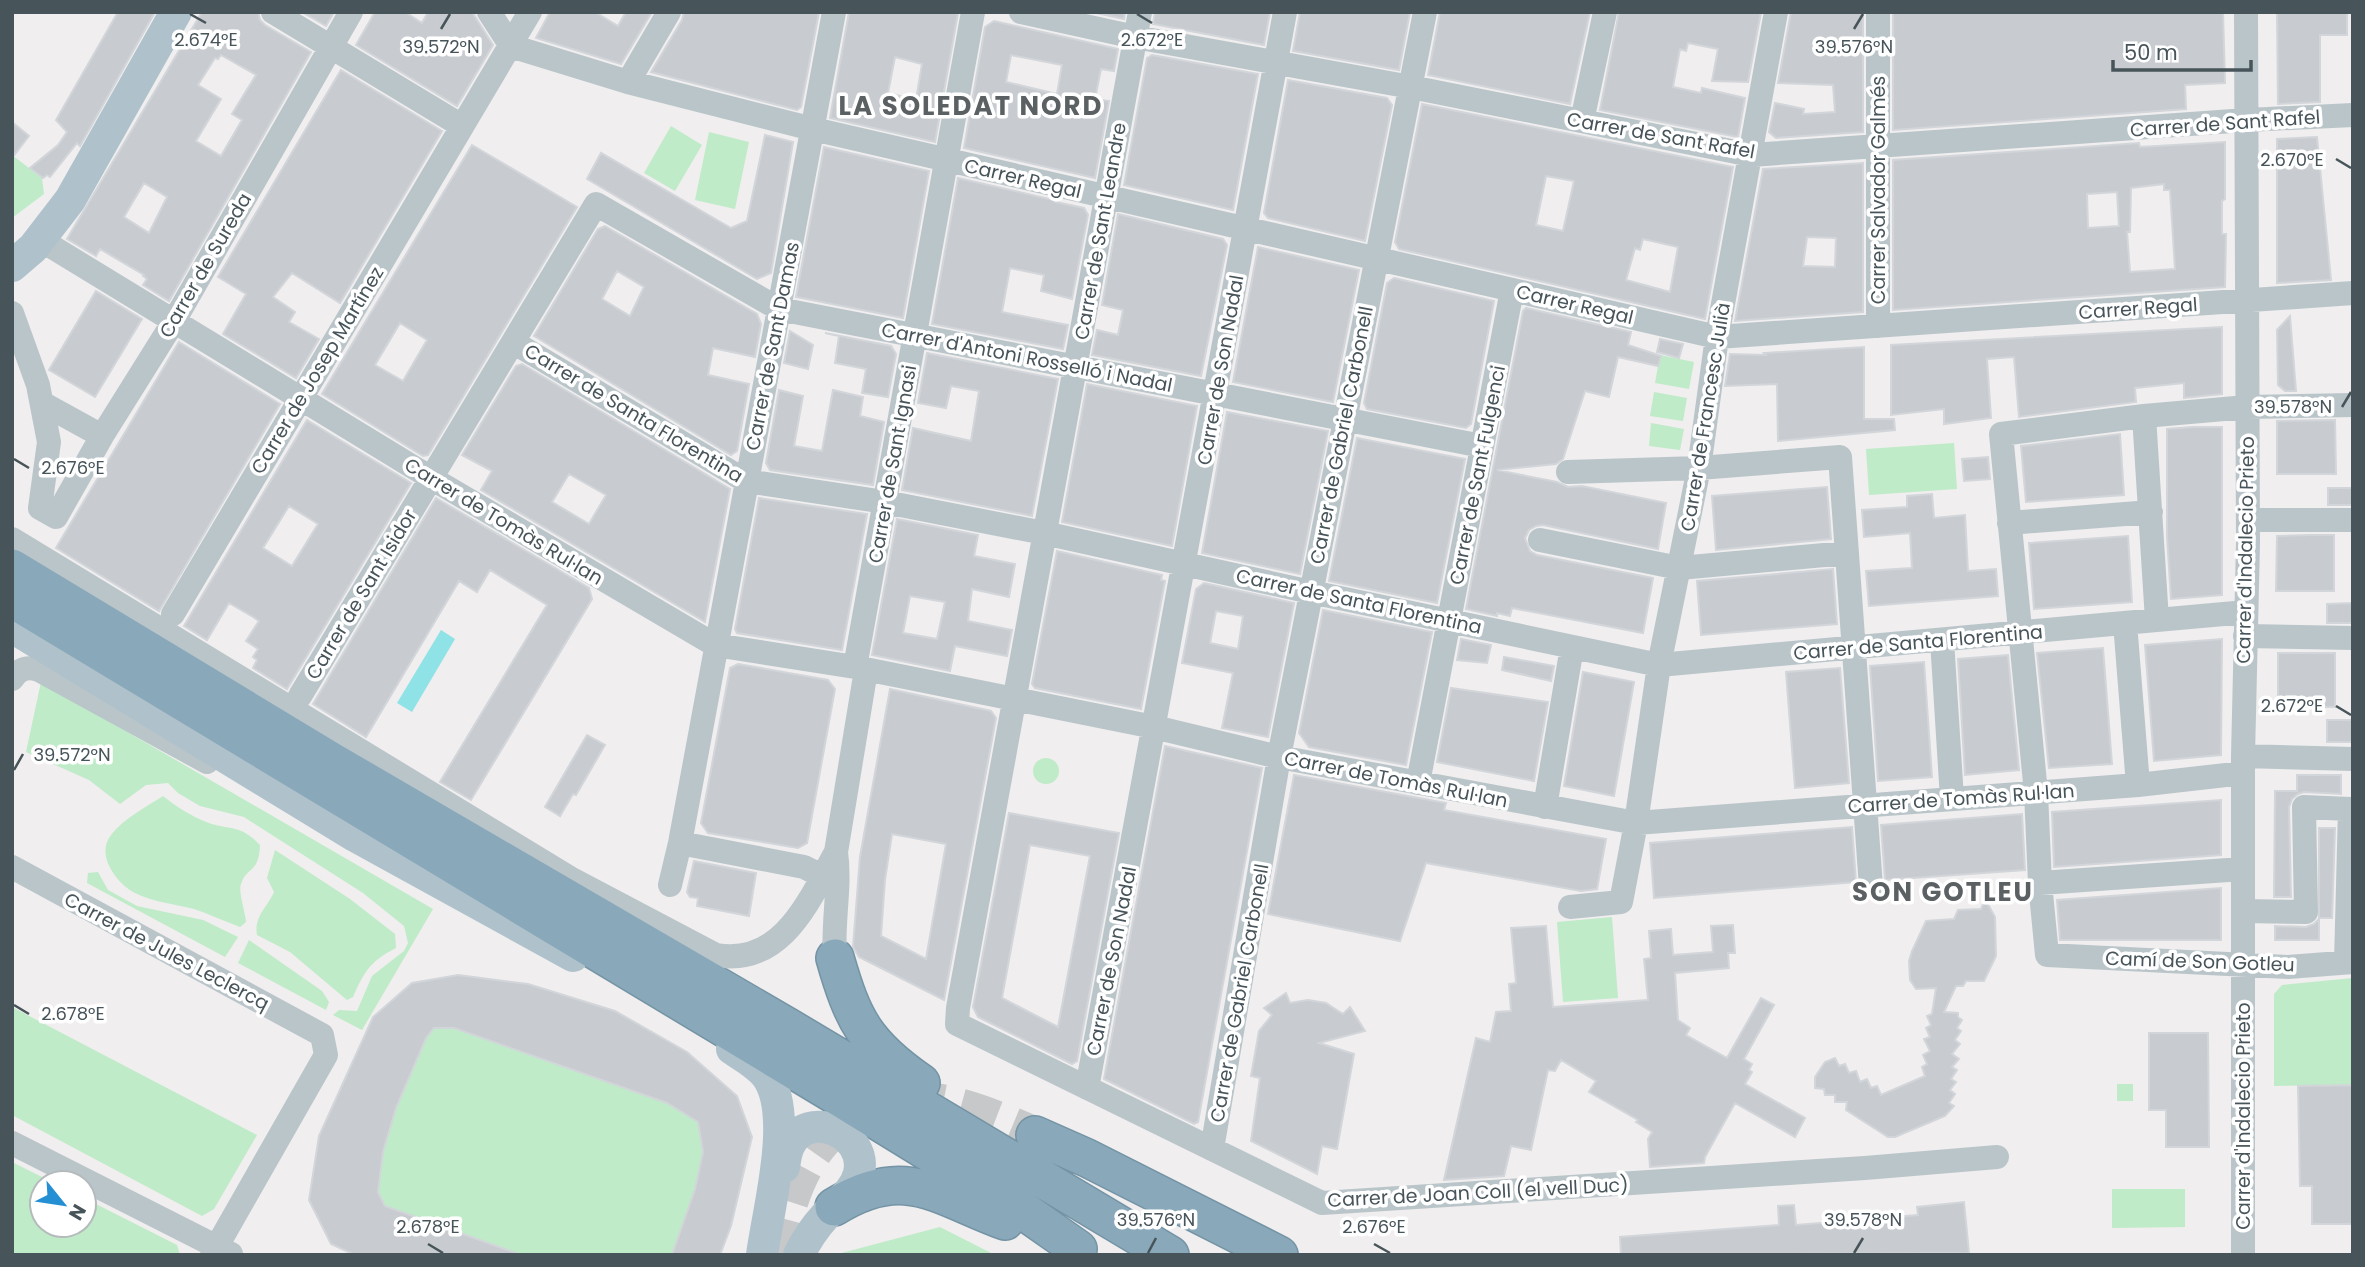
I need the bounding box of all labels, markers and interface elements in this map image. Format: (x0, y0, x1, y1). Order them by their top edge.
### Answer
text: 2.674°E (174, 27, 238, 52)
text: 2.672°E (1121, 27, 1183, 52)
scale bar (2113, 28, 2251, 72)
text: 39.572°N (402, 34, 480, 59)
text: 39.576°N (1815, 34, 1893, 59)
text: 50 m (2124, 38, 2178, 67)
street label: Carrer Salvador Galmés (1865, 76, 1892, 304)
district label: LA SOLEDAT NORD (839, 88, 1103, 124)
street label: Carrer de Sant Rafel (2129, 103, 2321, 144)
street label: Carrer de Sant Rafel (1565, 106, 1757, 165)
street label: Carrer de Sant Leandre (1068, 120, 1133, 342)
text: 2.670°E (2260, 147, 2324, 172)
street label: Carrer Regal (962, 152, 1084, 205)
street label: Carrer de Sureda (153, 188, 258, 343)
street label: Carrer de Sant Damas (739, 239, 806, 453)
street label: Carrer de Josep Martínez (245, 261, 390, 479)
street label: Carrer de Son Nadal (1190, 273, 1250, 467)
street label: Carrer Regal (1514, 278, 1636, 331)
street label: Carrer Regal (2078, 291, 2198, 326)
street label: Carrer de Francesc Julià (1674, 301, 1737, 533)
street label: Carrer de Gabriel Carbonell (1303, 304, 1380, 566)
street label: Carrer d'Antoni Rosselló i Nadal (879, 316, 1175, 399)
street label: Carrer de Santa Florentina (519, 337, 748, 489)
street label: Carrer de Sant Ignasi (862, 363, 923, 565)
street label: Carrer de Sant Fulgenci (1443, 363, 1512, 587)
text: 39.578°N (2254, 394, 2332, 419)
street label: Carrer d'Indalecio Prieto (2230, 436, 2261, 664)
street label: Carrer de Tomàs Rul·lan (399, 451, 608, 592)
text: 2.676°E (41, 455, 105, 480)
street label: Carrer de Sant Isidor (300, 504, 423, 685)
street label: Carrer de Santa Florentina (1234, 562, 1484, 641)
street label: Carrer de Santa Florentina (1792, 618, 2044, 667)
text: 2.672°E (2261, 693, 2323, 718)
text: 39.572°N (33, 742, 111, 767)
street label: Carrer de Tomàs Rul·lan (1282, 745, 1510, 814)
street label: Carrer de Tomàs Rul·lan (1847, 777, 2075, 820)
street label: Carrer de Gabriel Carbonell (1203, 862, 1276, 1124)
street label: Carrer de Son Nadal (1080, 864, 1143, 1058)
district label: SON GOTLEU (1852, 874, 2034, 910)
street label: Carrer de Jules Leclercq (60, 886, 274, 1017)
street label: Camí de Son Gotleu (2105, 945, 2295, 978)
text: 2.678°E (41, 1001, 105, 1026)
street label: Carrer d'Indalecio Prieto (2230, 1002, 2257, 1230)
north arrow (28, 1169, 98, 1239)
street label: Carrer de Joan Coll (el vell Duc) (1327, 1171, 1629, 1214)
text: N (62, 1199, 93, 1225)
text: 39.576°N (1117, 1207, 1195, 1232)
text: 39.578°N (1824, 1207, 1902, 1232)
text: 2.678°E (396, 1214, 460, 1239)
text: 2.676°E (1342, 1214, 1406, 1239)

